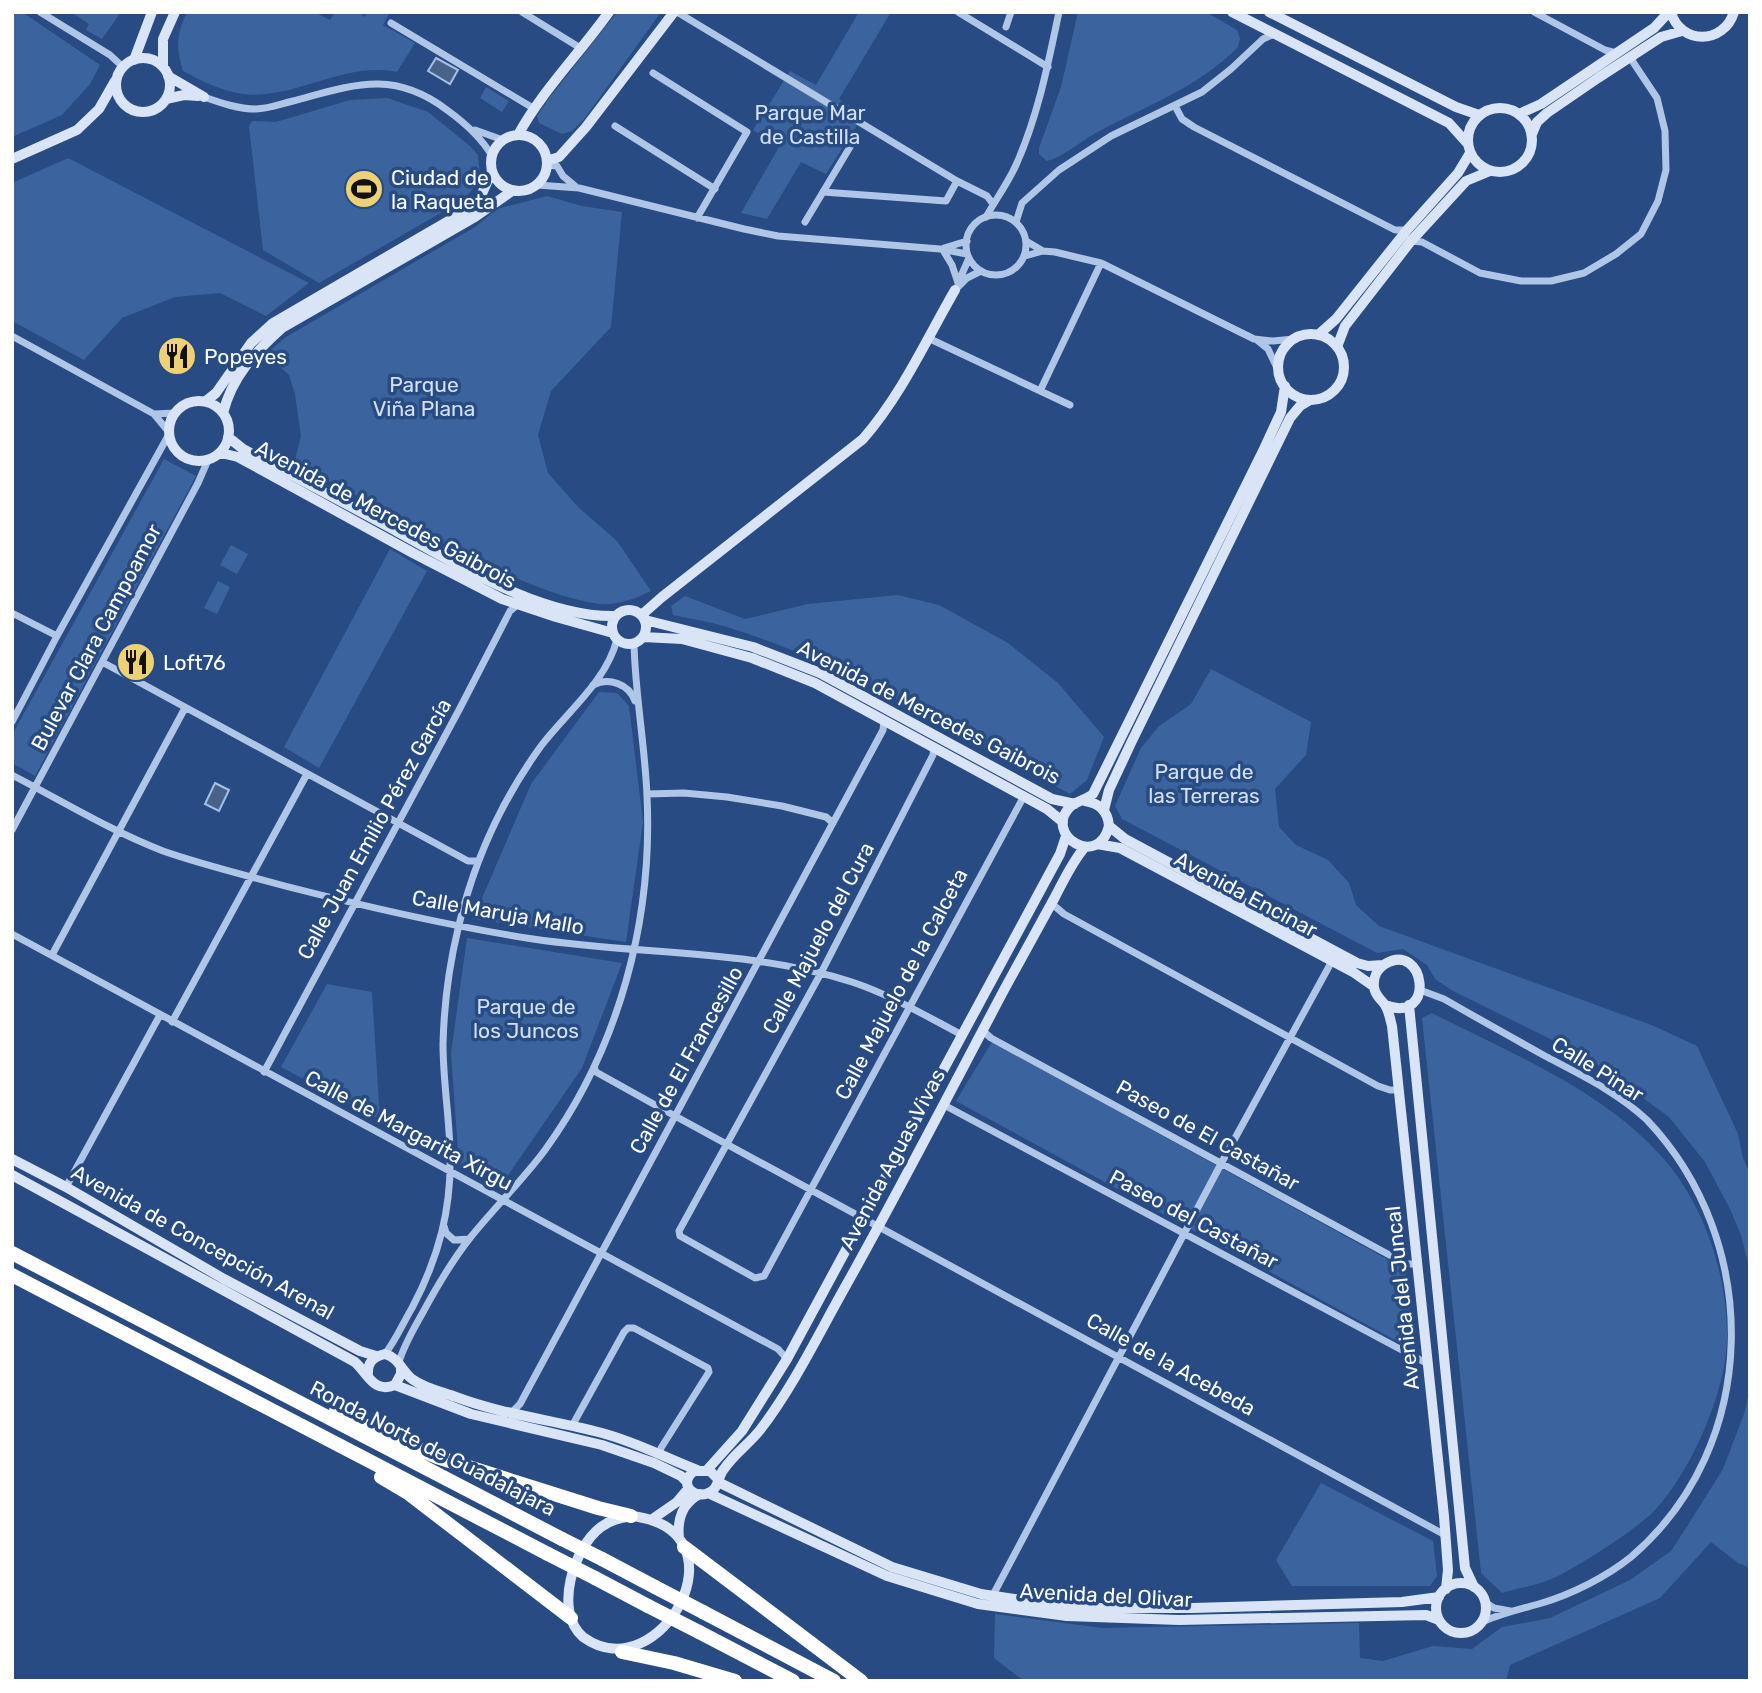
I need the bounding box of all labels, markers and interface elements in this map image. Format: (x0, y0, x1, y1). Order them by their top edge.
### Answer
park label: Parque Mar de Castilla (755, 100, 865, 149)
place label: Ciudad de la Raqueta (391, 165, 495, 214)
sports icon: Ciudad de la Raqueta (343, 168, 385, 210)
restaurant icon: Popeyes (156, 335, 198, 377)
place label: Popeyes (204, 344, 287, 369)
park label: Parque Viña Plana (373, 372, 475, 421)
street label: Avenida de Mercedes Gaibrois (251, 435, 521, 593)
street label: Bulevar Clara Campoamor (26, 519, 166, 755)
street label: Avenida de Mercedes Gaibrois (793, 635, 1065, 789)
restaurant icon: Loft76 (115, 641, 157, 683)
place label: Loft76 (163, 650, 226, 675)
street label: Calle Juan Emilio Pérez García (292, 694, 456, 964)
park label: Parque de las Terreras (1148, 759, 1260, 808)
street label: Calle Majuelo del Cura (757, 838, 879, 1038)
street label: Avenida Encinar (1170, 846, 1322, 942)
street label: Calle Majuelo de la Calceta (829, 864, 973, 1104)
street label: Calle Maruja Mallo (410, 885, 586, 939)
street label: Calle de El Francesillo (624, 962, 748, 1158)
park label: Parque de los Juncos (473, 994, 579, 1043)
street label: Calle Pinar (1547, 1031, 1649, 1107)
street label: Avenida Aguas Vivas (834, 1064, 950, 1254)
street label: Calle de Margarita Xirgu (301, 1065, 517, 1195)
street label: Paseo de El Castañar (1112, 1074, 1304, 1196)
street label: Avenida de Concepción Arenal (67, 1159, 339, 1325)
street label: Paseo del Castañar (1105, 1164, 1283, 1274)
street label: Avenida del Juncal (1380, 1205, 1424, 1391)
street label: Calle de la Acebeda (1082, 1307, 1260, 1421)
street label: Ronda Norte de Guadalajara (306, 1375, 560, 1521)
street label: Avenida del Olivar (1019, 1578, 1193, 1612)

